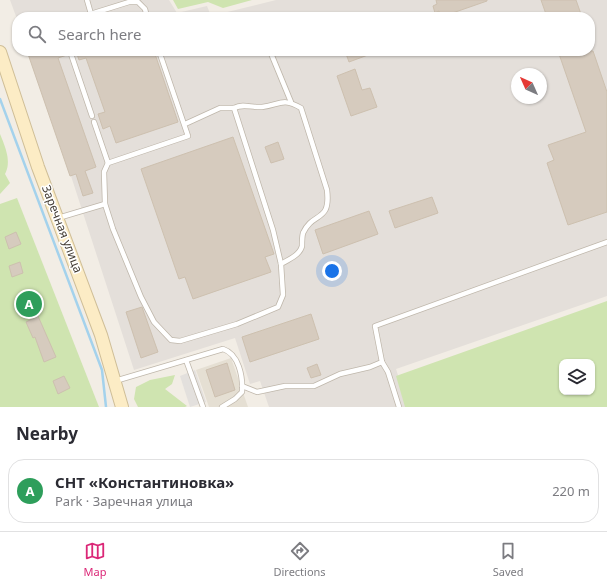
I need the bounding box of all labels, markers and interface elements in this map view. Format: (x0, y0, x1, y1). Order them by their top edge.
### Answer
search box (12, 12, 595, 56)
icon: search (26, 23, 48, 45)
text: Search here (58, 24, 141, 44)
north arrow (511, 68, 547, 104)
street label: Заречная улица (38, 183, 87, 275)
your location (322, 261, 342, 281)
pin: A (16, 289, 42, 319)
map controls (559, 359, 595, 395)
button: layers (559, 359, 595, 395)
text: Nearby (16, 422, 78, 445)
text: СНТ «Константиновка» (55, 472, 234, 492)
text: A (26, 482, 35, 500)
text: 220 m (552, 482, 590, 500)
text: Park · Заречная улица (55, 492, 193, 510)
tab: Map (84, 540, 106, 579)
tab: Directions (273, 540, 326, 579)
tab: Saved (493, 540, 523, 579)

